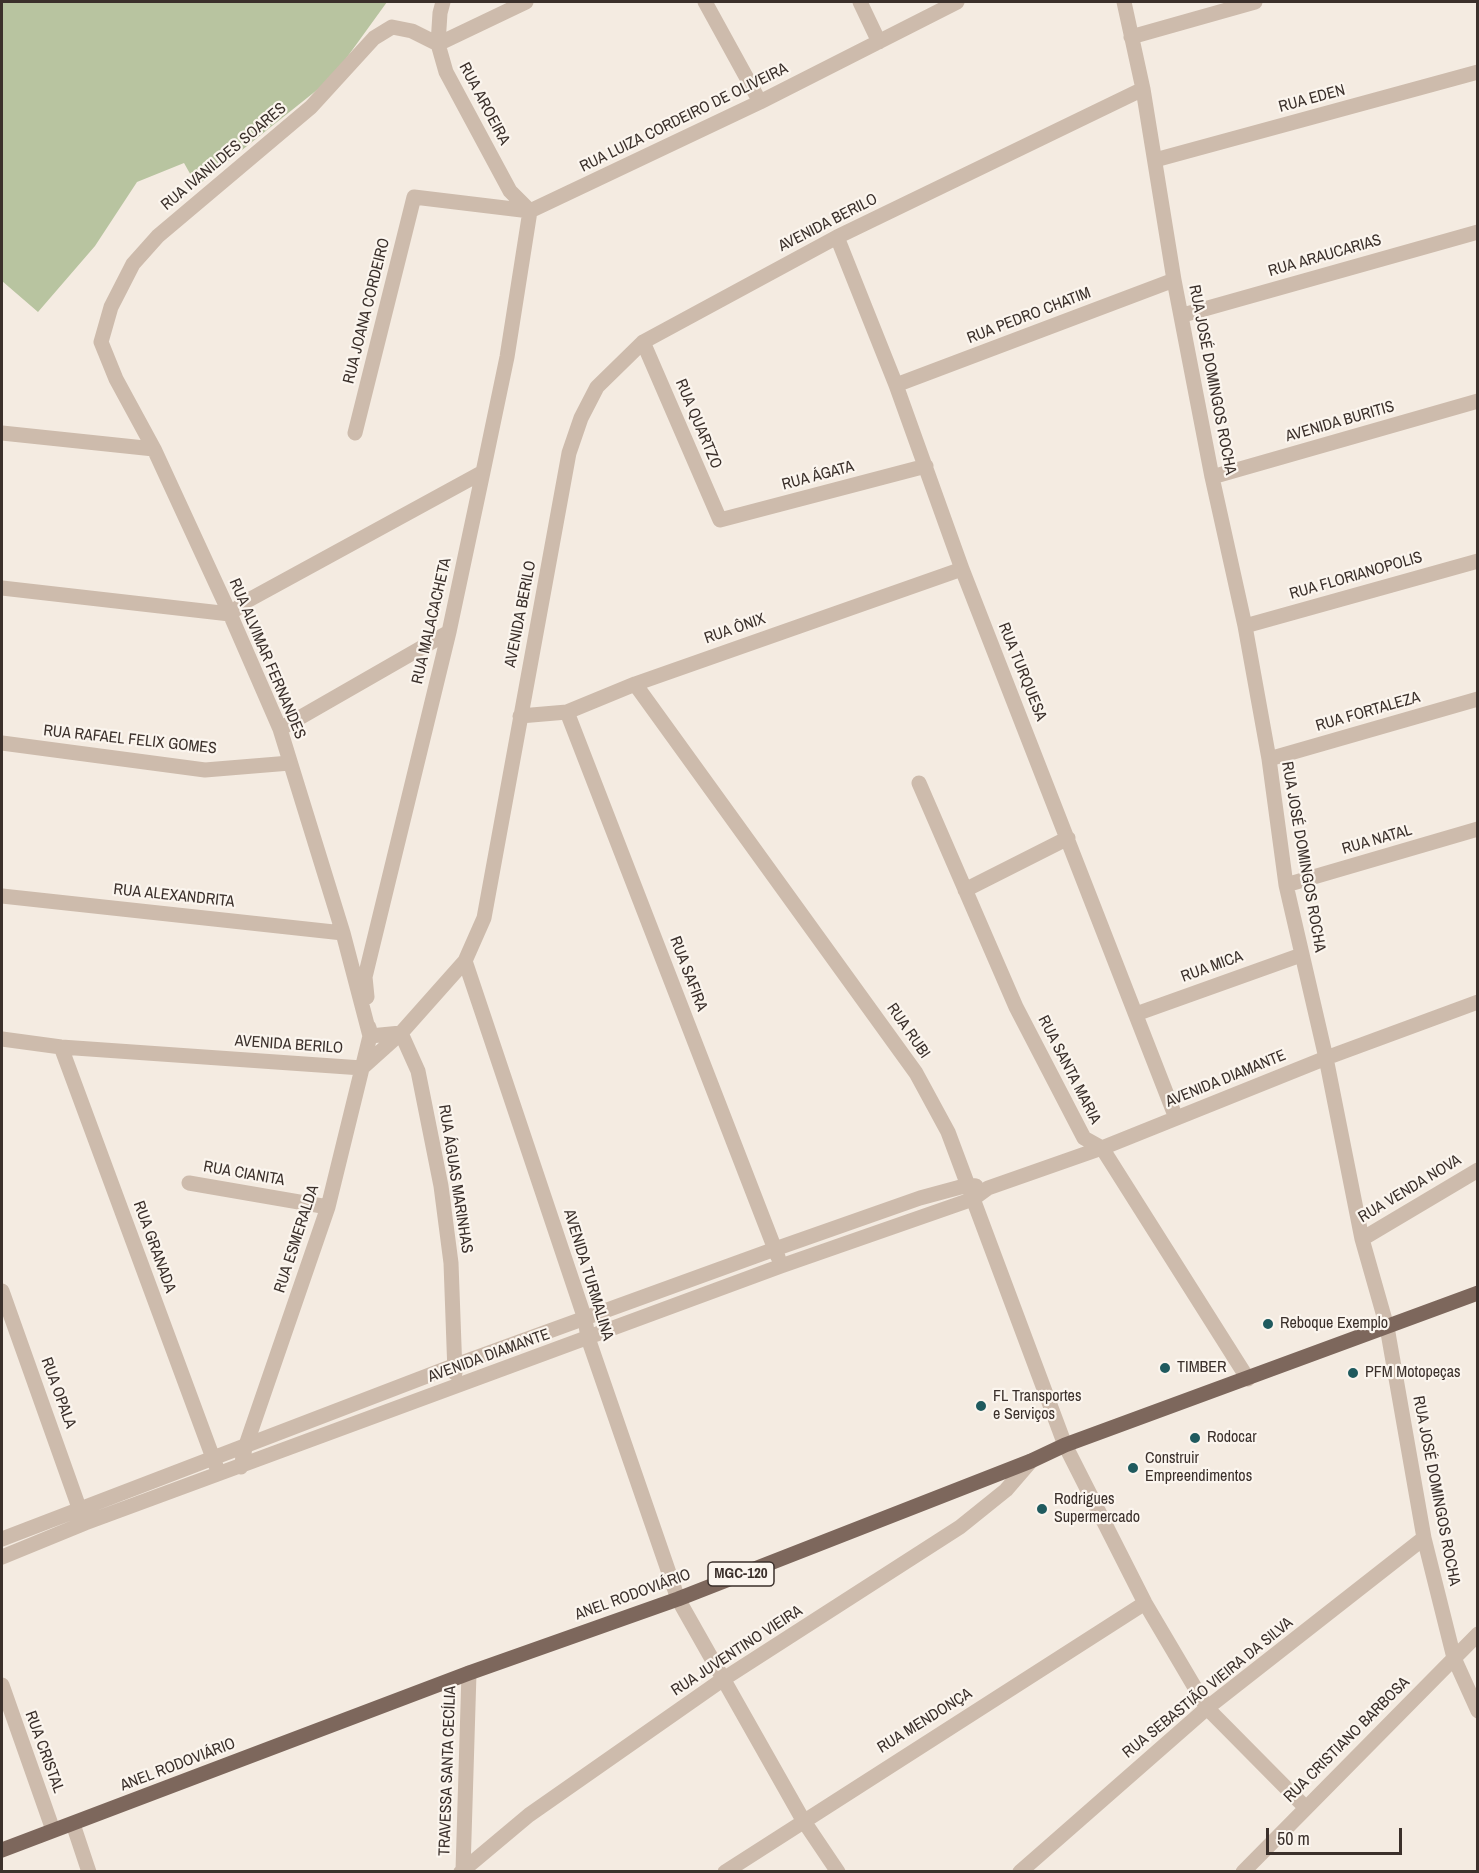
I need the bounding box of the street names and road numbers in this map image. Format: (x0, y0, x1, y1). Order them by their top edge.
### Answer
street label: RUA LUIZA CORDEIRO DE OLIVEIRA (577, 59, 791, 177)
street label: RUA AROEIRA (454, 60, 514, 148)
street label: RUA EDEN (1277, 81, 1347, 117)
street label: RUA IVANILDES SOARES (158, 99, 290, 215)
street label: AVENIDA BERILO (775, 190, 881, 256)
street label: RUA ARAUCARIAS (1266, 231, 1384, 281)
street label: RUA JOANA CORDEIRO (340, 236, 394, 386)
street label: RUA JOSÉ DOMINGOS ROCHA (1184, 283, 1240, 477)
street label: RUA PEDRO CHATIM (964, 284, 1094, 348)
street label: RUA QUARTZO (671, 376, 725, 472)
street label: AVENIDA BURITIS (1284, 397, 1396, 447)
street label: RUA ÁGATA (780, 457, 856, 495)
street label: RUA FLORIANOPOLIS (1287, 548, 1425, 604)
street label: RUA MALACACHETA (408, 556, 456, 686)
street label: AVENIDA BERILO (501, 559, 541, 669)
street label: RUA ALVIMAR FERNANDES (224, 576, 310, 742)
street label: RUA ÔNIX (702, 610, 768, 648)
street label: RUA TURQUESA (994, 620, 1050, 724)
street label: RUA FORTALEZA (1314, 688, 1422, 736)
street label: RUA RAFAEL FELIX GOMES (42, 721, 218, 759)
street label: RUA JOSÉ DOMINGOS ROCHA (1277, 760, 1329, 954)
street label: RUA NATAL (1340, 821, 1414, 859)
street label: RUA ALEXANDRITA (113, 880, 235, 912)
street label: RUA SAFIRA (665, 934, 711, 1014)
street label: RUA MICA (1179, 947, 1245, 987)
street label: RUA RUBI (882, 1000, 934, 1062)
street label: RUA SANTA MARIA (1033, 1012, 1105, 1128)
street label: AVENIDA BERILO (234, 1032, 344, 1058)
street label: AVENIDA DIAMANTE (1163, 1046, 1289, 1112)
street label: RUA ÁGUAS MARINHAS (434, 1103, 476, 1255)
street label: RUA VENDA NOVA (1355, 1151, 1465, 1227)
street label: RUA CIANITA (202, 1157, 286, 1191)
street label: RUA ESMERALDA (271, 1183, 323, 1295)
street label: RUA GRANADA (129, 1199, 179, 1295)
street label: AVENIDA TURMALINA (559, 1207, 617, 1343)
street label: AVENIDA DIAMANTE (426, 1325, 552, 1387)
street label: RUA OPALA (36, 1355, 80, 1431)
street label: RUA JOSÉ DOMINGOS ROCHA (1408, 1394, 1464, 1588)
road number: MGC-120 (708, 1562, 774, 1586)
street label: ANEL RODOVIÁRIO (573, 1565, 693, 1625)
street label: RUA JUVENTINO VIEIRA (668, 1601, 806, 1701)
street label: RUA SEBASTIÃO VIEIRA DA SILVA (1119, 1613, 1297, 1763)
street label: RUA CRISTIANO BARBOSA (1280, 1673, 1414, 1807)
street label: RUA MENDONÇA (874, 1684, 976, 1758)
street label: TRAVESSA SANTA CECÍLIA (435, 1686, 461, 1856)
street label: RUA CRISTAL (20, 1708, 68, 1796)
street label: ANEL RODOVIÁRIO (118, 1734, 238, 1796)

